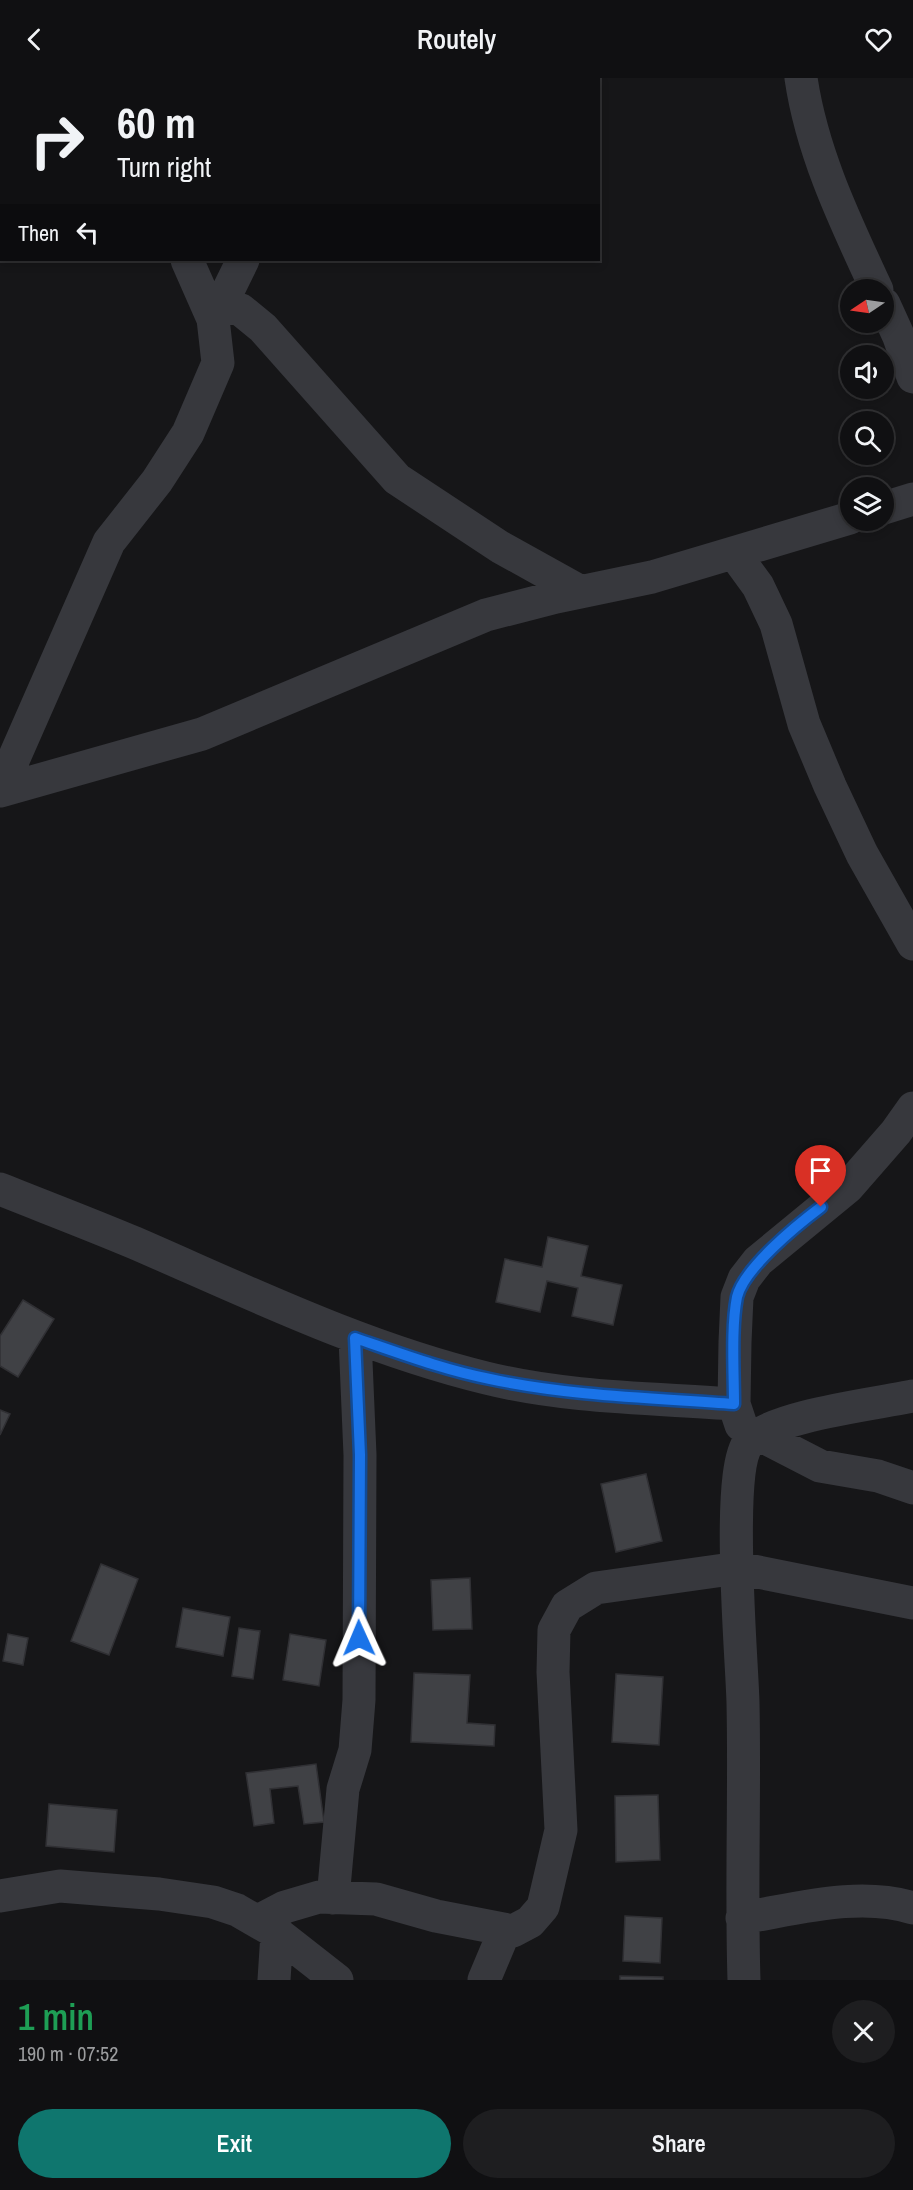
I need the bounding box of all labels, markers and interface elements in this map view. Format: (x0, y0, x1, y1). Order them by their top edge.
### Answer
text: Routely (417, 21, 496, 57)
icon: back (18, 23, 51, 56)
icon: heart (862, 23, 895, 56)
text: 60 m (117, 95, 196, 151)
icon: right (18, 102, 96, 180)
text: Turn right (117, 149, 211, 185)
icon: left (71, 216, 104, 249)
text: Then (18, 218, 59, 248)
north arrow (840, 279, 894, 333)
map controls (840, 279, 894, 531)
button: sound (840, 345, 894, 399)
button: search (840, 411, 894, 465)
button: layers (840, 477, 894, 531)
pin (795, 1145, 846, 1207)
icon: arrive (804, 1154, 837, 1187)
position arrow (327, 1606, 391, 1670)
text: 1 min (18, 1993, 94, 2041)
button: close (832, 2000, 895, 2063)
text: 190 m · 07:52 (18, 2040, 118, 2067)
button: Exit (18, 2109, 451, 2178)
button: Share (463, 2109, 895, 2178)

